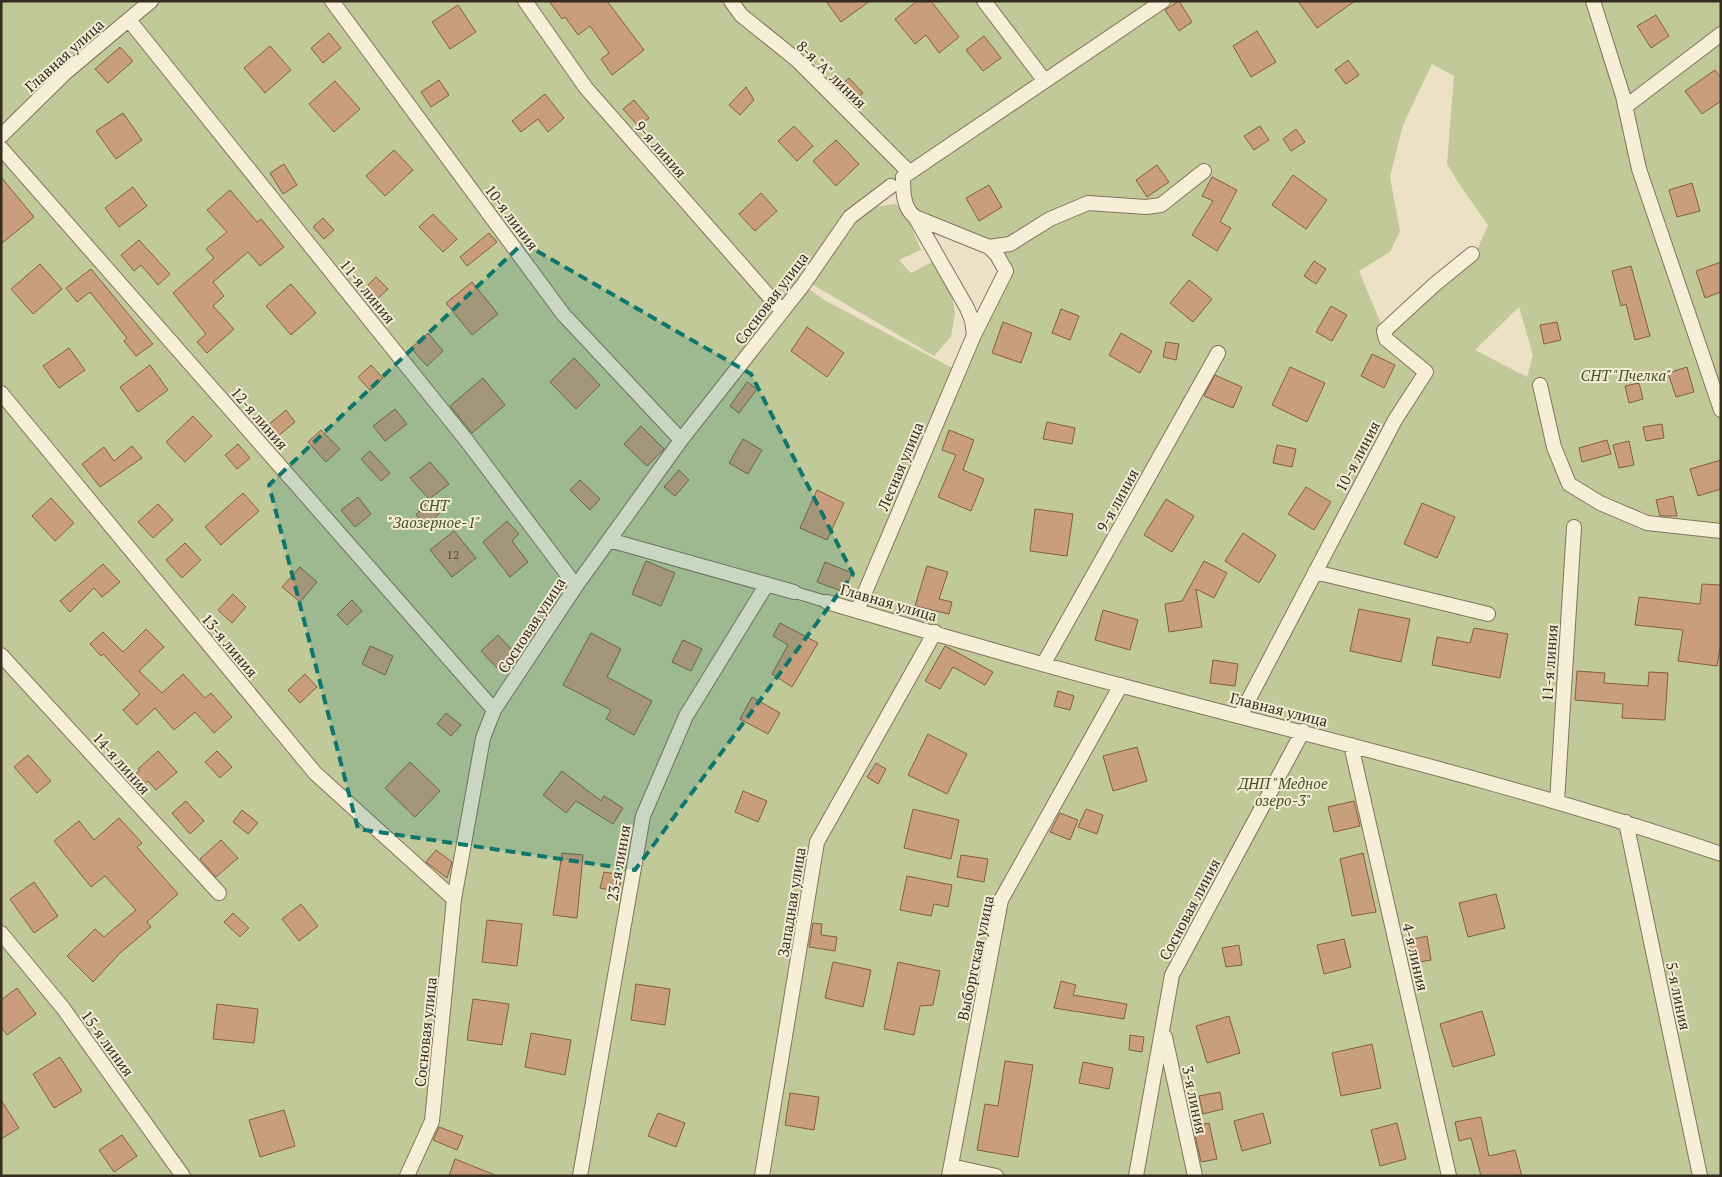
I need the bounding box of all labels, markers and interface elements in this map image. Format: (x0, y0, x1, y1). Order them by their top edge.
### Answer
street label: Главная улица (20, 14, 108, 96)
street label: 8-я "А" линия (793, 36, 871, 112)
street label: 9-я линия (631, 116, 691, 182)
street label: 10-я линия (481, 180, 543, 254)
street label: Сосновая улица (730, 248, 812, 348)
street label: 11-я линия (336, 255, 400, 327)
park label: СНТ "Пчелка" (1581, 365, 1671, 385)
street label: 12-я линия (227, 382, 293, 454)
street label: 10-я линия (1330, 417, 1384, 495)
street label: Лесная улица (872, 418, 928, 514)
street label: 9-я линия (1091, 465, 1143, 535)
park label: СНТ "Заозерное-1" (388, 495, 480, 532)
house number: 12 (447, 547, 459, 562)
street label: Сосновая улица (493, 573, 570, 677)
street label: Главная улица (838, 579, 940, 626)
street label: 13-я линия (197, 609, 263, 681)
street label: 11-я линия (1536, 624, 1562, 702)
street label: Главная улица (1228, 687, 1330, 731)
street label: 14-я линия (89, 728, 155, 798)
park label: ДНП "Медное озеро-3" (1237, 773, 1328, 810)
street label: 23-я линия (601, 823, 635, 903)
street label: Западная улица (772, 845, 810, 958)
street label: Сосновая линия (1154, 855, 1224, 963)
street label: Выборгская улица (952, 893, 998, 1022)
street label: 4-я линия (1398, 921, 1434, 993)
street label: 5-я линия (1662, 960, 1696, 1032)
street label: Сосновая улица (409, 976, 441, 1088)
street label: 15-я линия (77, 1006, 139, 1080)
street label: 3-я линия (1178, 1064, 1212, 1136)

